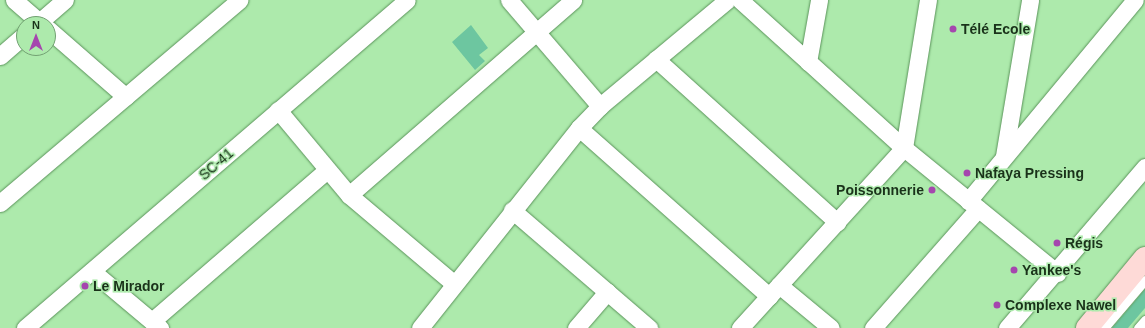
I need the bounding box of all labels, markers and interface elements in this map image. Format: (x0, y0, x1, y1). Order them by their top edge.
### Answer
north arrow (16, 16, 56, 56)
text: N (32, 19, 40, 31)
place label: Télé Ecole (961, 21, 1030, 37)
marker: Télé Ecole (948, 24, 958, 34)
street label: SC-41 (196, 145, 236, 183)
place label: Nafaya Pressing (975, 165, 1084, 181)
marker: Nafaya Pressing (962, 168, 972, 178)
place label: Poissonnerie (836, 182, 924, 198)
marker: Poissonnerie (927, 185, 937, 195)
place label: Régis (1065, 235, 1103, 251)
marker: Régis (1052, 238, 1062, 248)
place label: Yankee's (1022, 262, 1081, 278)
marker: Yankee's (1009, 265, 1019, 275)
place label: Le Mirador (93, 278, 165, 294)
marker: Le Mirador (80, 281, 90, 291)
place label: Complexe Nawel (1005, 297, 1116, 313)
marker: Complexe Nawel (992, 300, 1002, 310)

